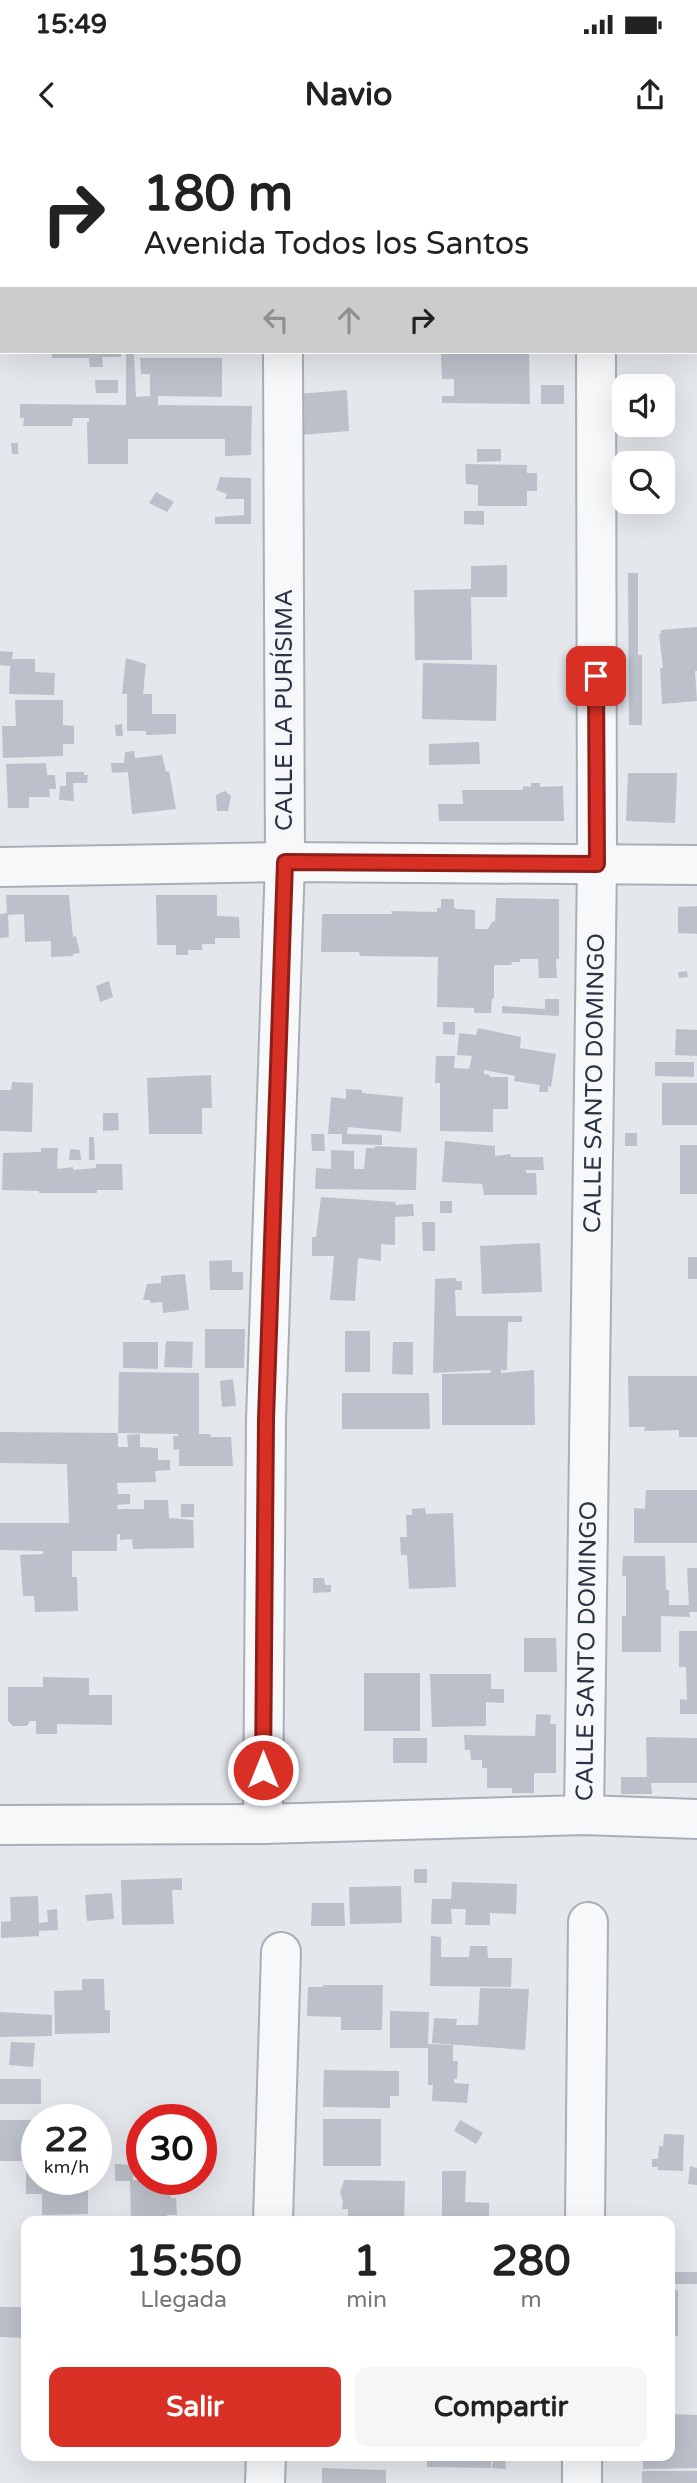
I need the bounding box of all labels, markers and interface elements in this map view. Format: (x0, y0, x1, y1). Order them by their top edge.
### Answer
text: 15:49 (35, 9, 107, 40)
icon: back (28, 76, 66, 114)
text: Navio (305, 76, 392, 114)
icon: share (631, 76, 669, 114)
text: 180 m (143, 165, 293, 224)
icon: right (28, 168, 119, 259)
text: Avenida Todos los Santos (143, 225, 529, 263)
icon: left (257, 301, 295, 339)
icon: ahead (330, 301, 368, 339)
icon: right (403, 301, 441, 339)
map controls (612, 374, 675, 514)
button: sound (612, 374, 675, 437)
button: search (612, 451, 675, 514)
street label: CALLE LA PURÍSIMA (269, 589, 299, 831)
pin (566, 646, 626, 706)
icon: arrive (577, 657, 615, 695)
street label: CALLE SANTO DOMINGO (578, 933, 611, 1233)
street label: CALLE SANTO DOMINGO (570, 1501, 603, 1801)
position arrow (226, 1733, 300, 1807)
speed limit sign: 30 (126, 2104, 217, 2195)
text: 22 (45, 2119, 88, 2161)
text: km/h (44, 2156, 89, 2178)
text: 15:50 (125, 2236, 242, 2287)
text: 1 (353, 2236, 380, 2287)
text: 280 (491, 2236, 571, 2287)
text: Llegada (140, 2286, 227, 2314)
text: min (346, 2286, 387, 2314)
text: m (520, 2286, 542, 2314)
button: Salir (49, 2367, 341, 2447)
button: Compartir (355, 2367, 647, 2447)

